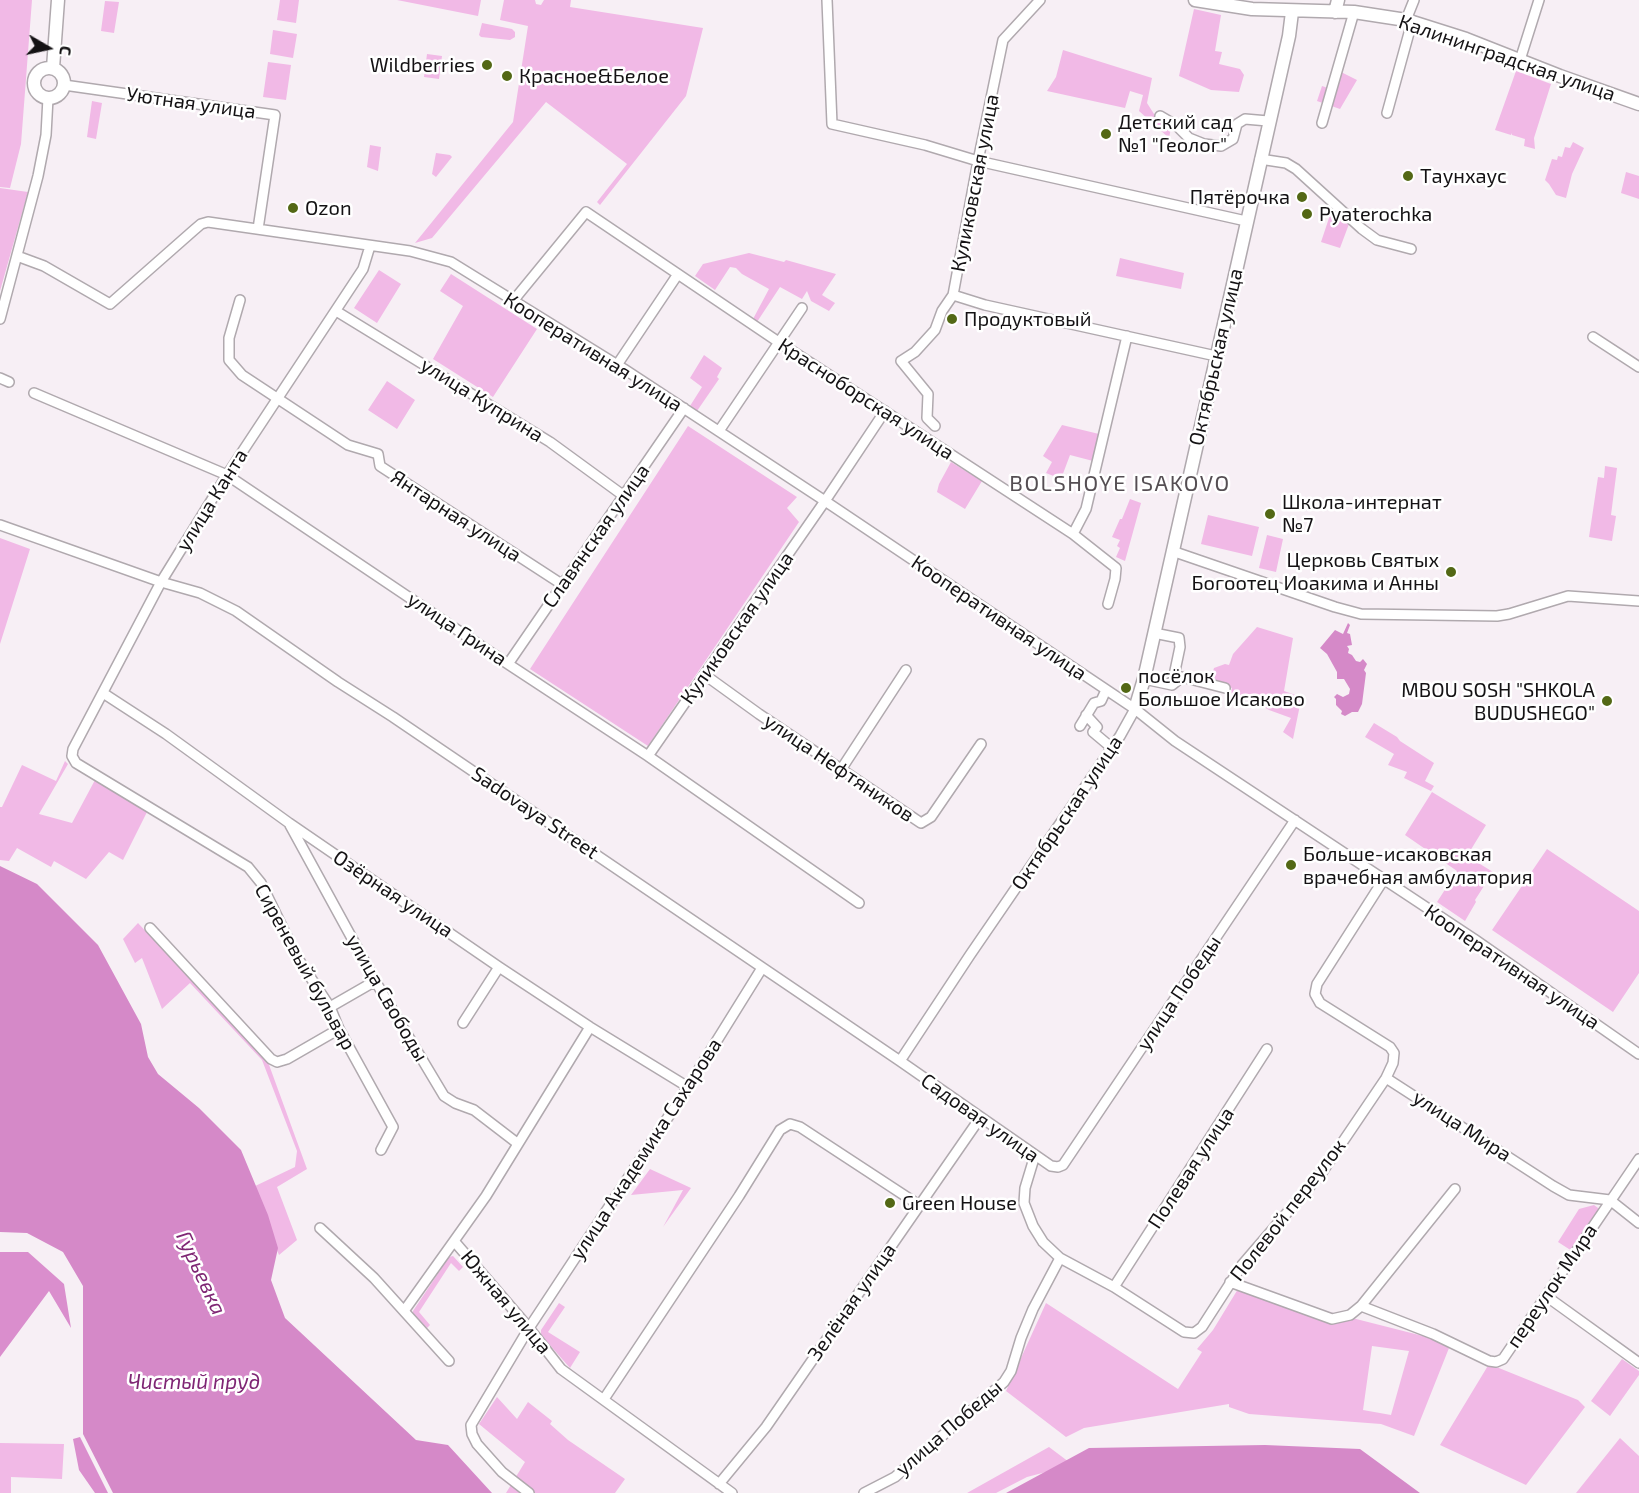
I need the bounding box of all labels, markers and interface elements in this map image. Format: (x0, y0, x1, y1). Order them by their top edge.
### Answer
street label: Калининградская улица (1396, 10, 1618, 106)
north arrow (18, 18, 78, 78)
text: С (56, 45, 76, 57)
place label: Wildberries (370, 53, 475, 77)
marker: Wildberries (480, 58, 494, 72)
place label: Красное&Белое (519, 64, 669, 88)
marker: Красное&Белое (500, 69, 514, 83)
street label: Уютная улица (125, 82, 257, 124)
street label: Куликовская улица (946, 92, 1004, 274)
place label: Детский сад №1 "Геолог" (1118, 110, 1233, 157)
marker: Детский сад №1 "Геолог" (1099, 127, 1113, 141)
place label: Таунхаус (1420, 164, 1507, 188)
marker: Таунхаус (1401, 169, 1415, 183)
place label: Пятёрочка (1190, 185, 1290, 209)
marker: Пятёрочка (1295, 190, 1309, 204)
place label: Ozon (305, 196, 352, 220)
marker: Ozon (286, 201, 300, 215)
place label: Pyaterochka (1319, 202, 1432, 226)
marker: Pyaterochka (1300, 207, 1314, 221)
street label: Октябрьская улица (1184, 266, 1248, 448)
street label: Кооперативная улица (499, 287, 687, 417)
place label: Продуктовый (964, 307, 1091, 331)
marker: Продуктовый (945, 312, 959, 326)
street label: Красноборская улица (774, 333, 958, 465)
street label: улица Куприна (416, 353, 548, 447)
street label: улица Канта (171, 445, 253, 555)
street label: Славянская улица (537, 459, 655, 613)
street label: Янтарная улица (386, 465, 526, 567)
district label: BOLSHOYE ISAKOVO (1009, 471, 1231, 497)
place label: Школа-интернат №7 (1282, 490, 1442, 537)
marker: Школа-интернат №7 (1263, 507, 1277, 521)
street label: Куликовская улица (675, 547, 799, 709)
place label: Церковь Святых Богоотец Иоакима и Анны (1192, 548, 1439, 595)
street label: Кооперативная улица (907, 550, 1091, 686)
marker: Церковь Святых Богоотец Иоакима и Анны (1444, 565, 1458, 579)
street label: улица Грина (403, 587, 511, 671)
place label: посёлок Большое Исаково (1138, 664, 1305, 711)
place label: MBOU SOSH "SHKOLA BUDUSHEGO" (1401, 678, 1595, 725)
marker: посёлок Большое Исаково (1119, 681, 1133, 695)
marker: MBOU SOSH "SHKOLA BUDUSHEGO" (1600, 694, 1614, 708)
street label: улица Нефтяников (759, 709, 919, 827)
street label: Октябрьская улица (1006, 731, 1128, 895)
street label: Sadovaya Street (467, 762, 603, 864)
place label: Больше-исаковская врачебная амбулатория (1303, 842, 1533, 889)
street label: Озёрная улица (328, 845, 458, 943)
marker: Больше-исаковская врачебная амбулатория (1284, 858, 1298, 872)
street label: Сиреневый бульвар (249, 880, 361, 1054)
street label: Кооперативная улица (1420, 899, 1604, 1035)
street label: улица Свободы (341, 930, 433, 1066)
street label: улица Победы (1132, 931, 1226, 1055)
street label: улица Академика Сахарова (565, 1034, 727, 1264)
street label: Садовая улица (916, 1068, 1044, 1168)
street label: улица Мира (1408, 1085, 1516, 1167)
street label: Полевая улица (1143, 1103, 1239, 1233)
street label: Полевой переулок (1225, 1134, 1351, 1286)
place label: Green House (902, 1191, 1017, 1215)
marker: Green House (883, 1196, 897, 1210)
street label: переулок Мира (1502, 1219, 1602, 1353)
water label: Гурьевка (171, 1227, 231, 1319)
street label: Зелёная улица (803, 1239, 901, 1365)
street label: Южная улица (456, 1245, 556, 1359)
water label: Чистый пруд (128, 1369, 260, 1395)
street label: улица Победы (891, 1375, 1007, 1481)

